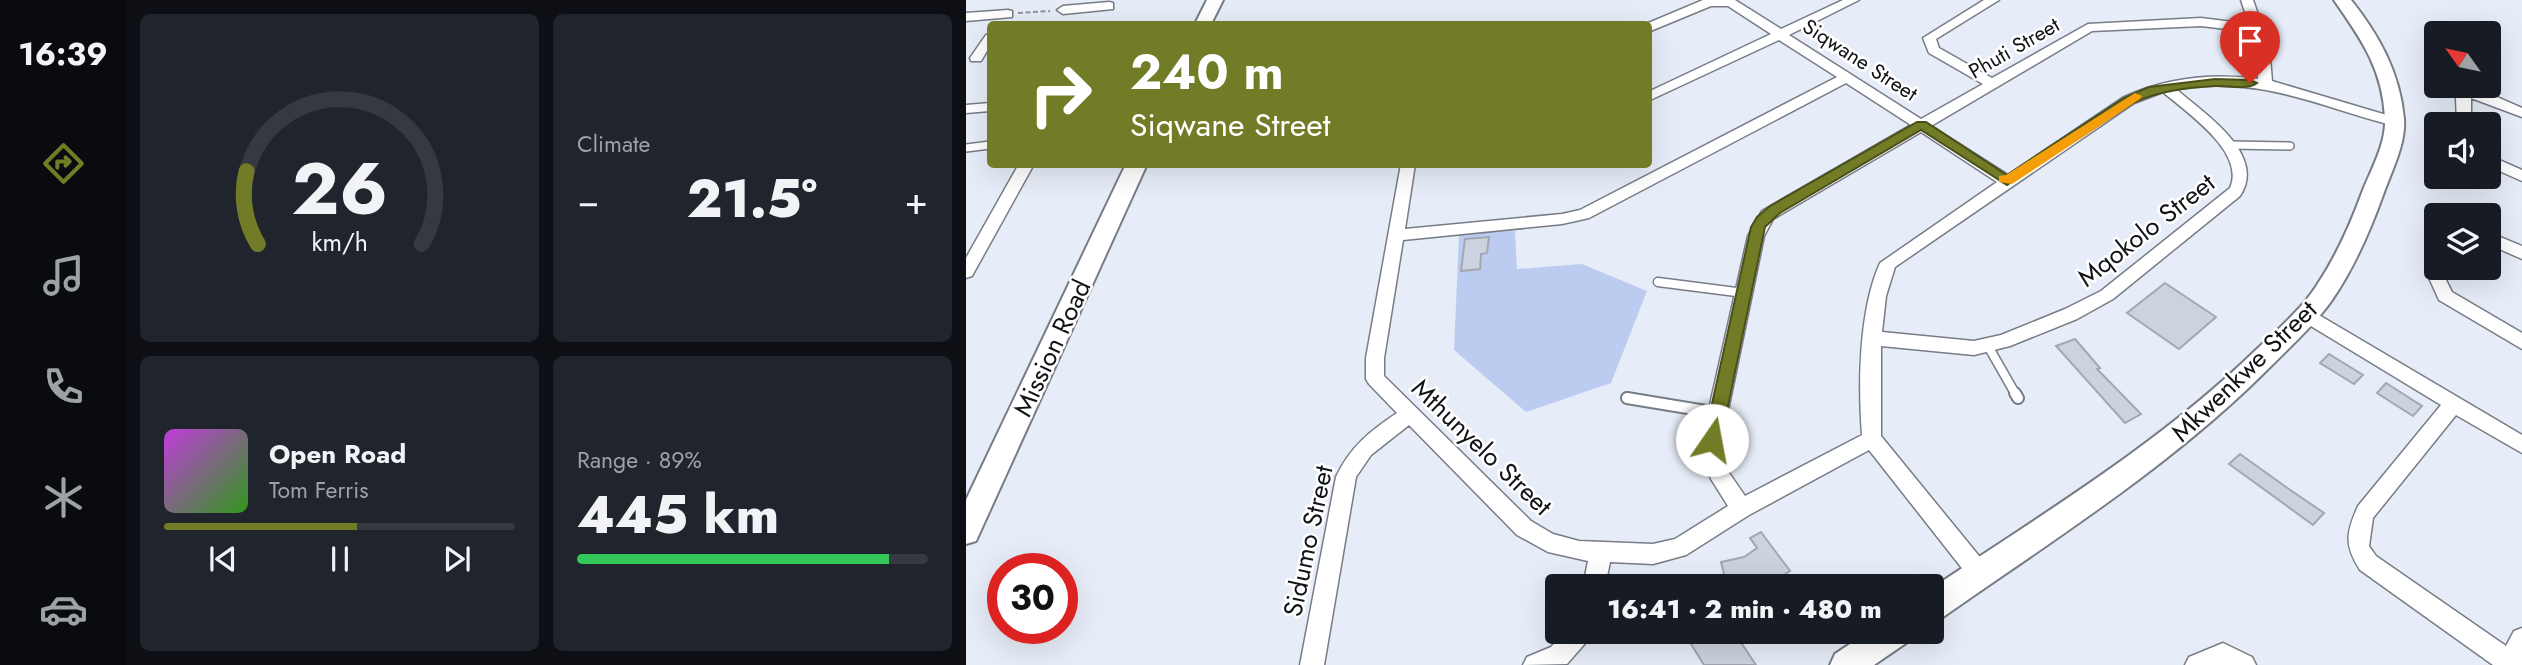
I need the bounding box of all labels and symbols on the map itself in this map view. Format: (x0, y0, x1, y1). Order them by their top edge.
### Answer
street label: Phuti Street (1963, 10, 2065, 86)
pin (2220, 11, 2280, 83)
street label: Siqwane Street (1797, 12, 1923, 108)
north arrow (2424, 21, 2501, 98)
street label: Mqokolo Street (2069, 164, 2223, 296)
street label: Mission Road (1004, 273, 1100, 423)
street label: Mkwenkwe Street (2163, 291, 2326, 451)
street label: Mthunyelo Street (1403, 370, 1561, 525)
position arrow (1675, 403, 1749, 477)
street label: Sidumo Street (1273, 461, 1343, 620)
speed limit sign: 30 (987, 553, 1078, 644)

